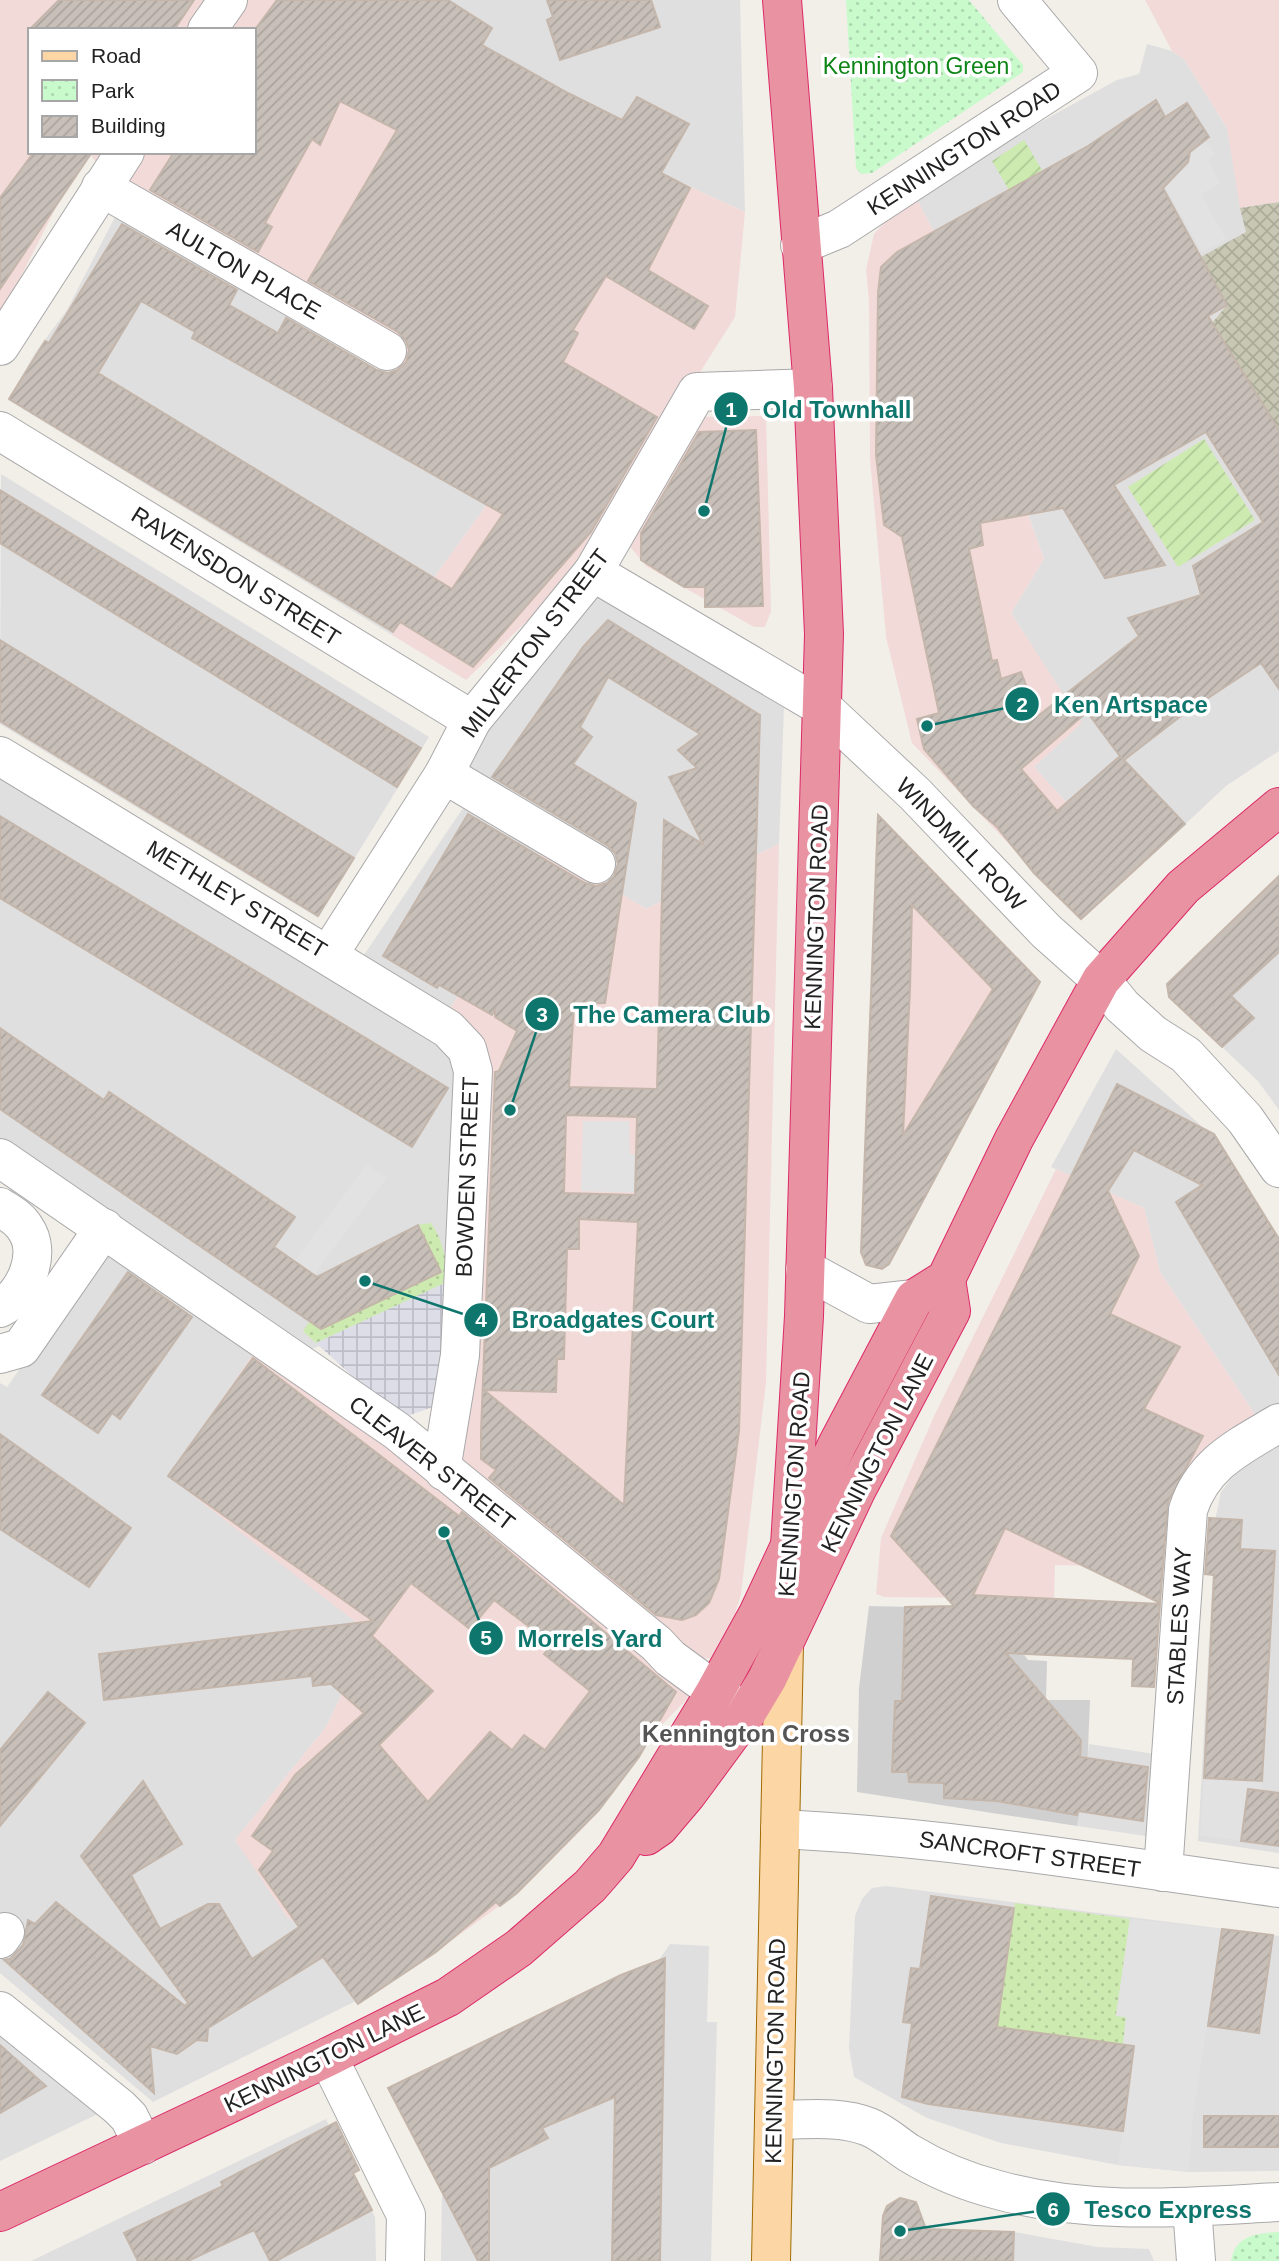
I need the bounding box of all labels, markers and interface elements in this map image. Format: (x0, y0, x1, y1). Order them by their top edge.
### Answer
legend (28, 28, 256, 154)
text: Road (91, 44, 141, 67)
park label: Kennington Green (823, 53, 1009, 79)
street label: KENNINGTON ROAD (862, 76, 1066, 220)
text: Park (91, 79, 135, 102)
text: Building (91, 114, 166, 137)
street label: AULTON PLACE (163, 215, 325, 325)
callout: Old Townhall (714, 387, 926, 432)
text: Old Townhall (763, 396, 911, 423)
text: 1 (725, 398, 737, 421)
street label: RAVENSDON STREET (127, 501, 345, 651)
street label: MILVERTON STREET (456, 544, 614, 742)
callout: Ken Artspace (1004, 682, 1222, 727)
text: Ken Artspace (1054, 691, 1208, 718)
text: 2 (1016, 693, 1028, 716)
street label: WINDMILL ROW (891, 772, 1031, 916)
street label: KENNINGTON ROAD (799, 804, 833, 1030)
street label: METHLEY STREET (142, 835, 332, 963)
callout: The Camera Club (525, 992, 785, 1037)
text: The Camera Club (573, 1001, 771, 1028)
text: 3 (536, 1003, 548, 1026)
street label: BOWDEN STREET (451, 1076, 483, 1278)
callout: Broadgates Court (463, 1297, 729, 1342)
text: Broadgates Court (512, 1306, 714, 1333)
text: 4 (475, 1308, 487, 1331)
street label: KENNINGTON LANE (816, 1349, 938, 1557)
street label: KENNINGTON ROAD (773, 1370, 815, 1598)
street label: CLEAVER STREET (344, 1390, 520, 1536)
street label: STABLES WAY (1162, 1546, 1196, 1706)
callout: Morrels Yard (469, 1616, 677, 1661)
text: Morrels Yard (518, 1625, 662, 1652)
text: 5 (480, 1626, 492, 1649)
district label: Kennington Cross (642, 1720, 850, 1747)
street label: SANCROFT STREET (918, 1826, 1142, 1882)
street label: KENNINGTON ROAD (760, 1938, 790, 2164)
street label: KENNINGTON LANE (220, 1998, 428, 2118)
callout: Tesco Express (1036, 2187, 1266, 2232)
text: Tesco Express (1084, 2196, 1252, 2223)
text: 6 (1047, 2198, 1059, 2221)

